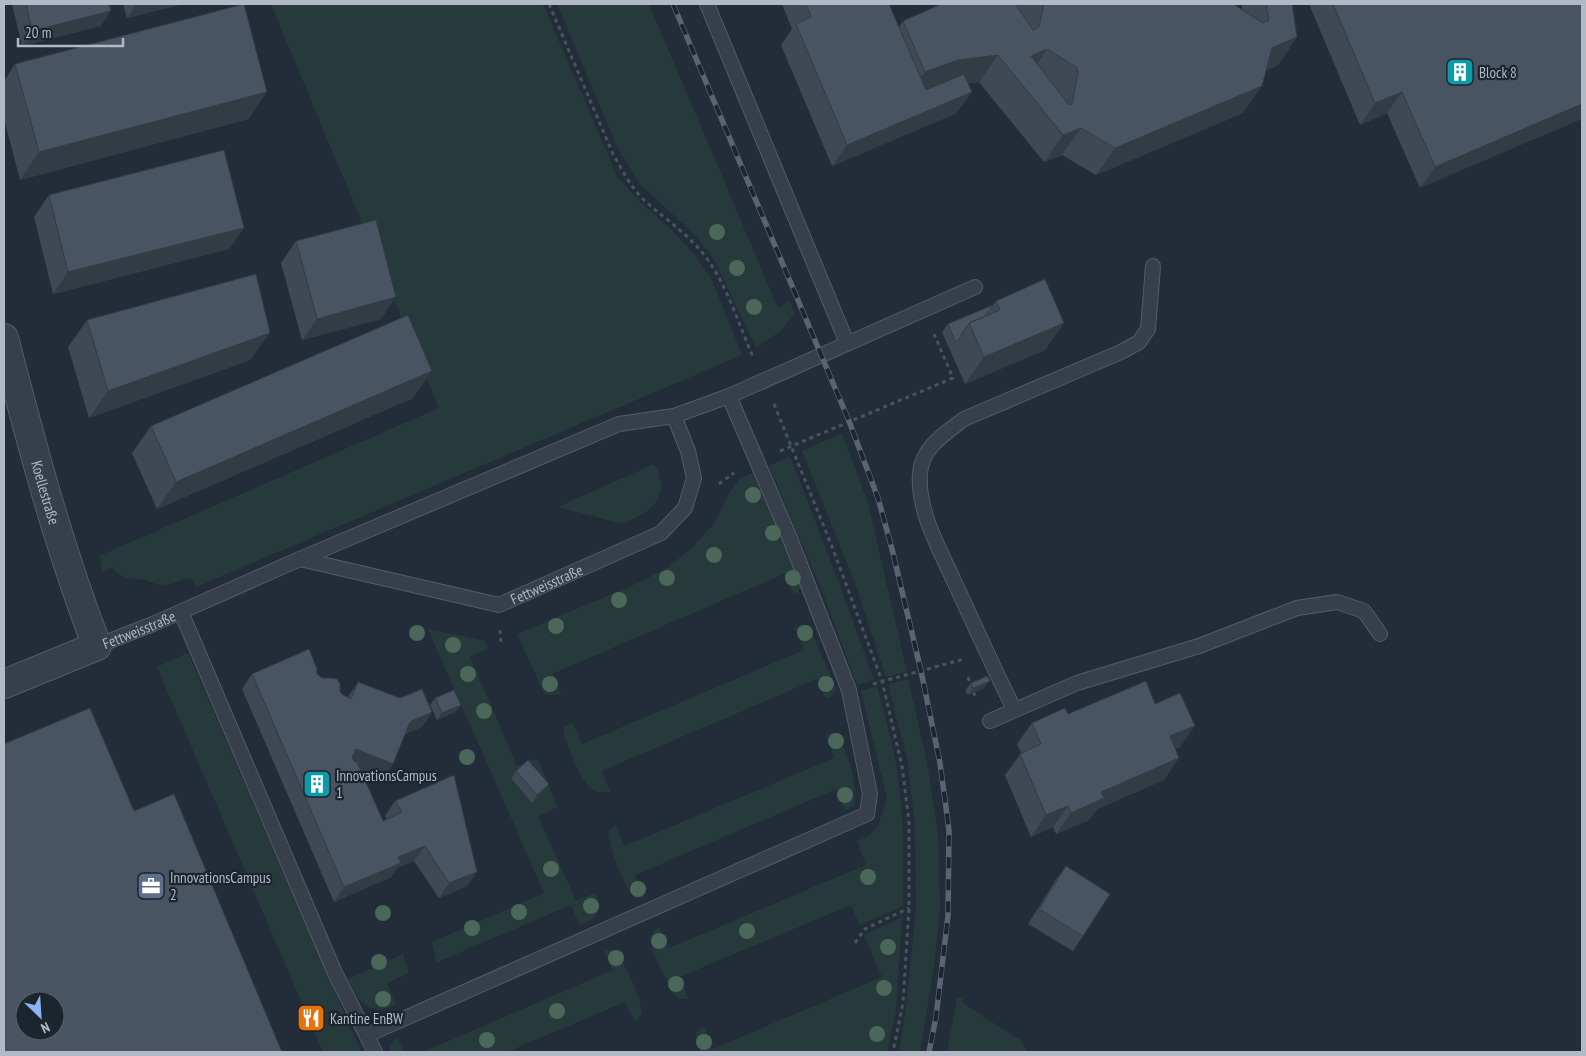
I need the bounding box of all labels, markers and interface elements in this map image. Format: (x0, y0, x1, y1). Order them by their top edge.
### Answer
scale bar (18, 15, 122, 47)
text: 20 m (25, 23, 51, 42)
building icon: Block 8 (1445, 57, 1475, 87)
place label: Block 8 (1479, 63, 1517, 82)
street label: Koellestraße (28, 458, 64, 527)
street label: Fettweisstraße (507, 560, 585, 608)
street label: Fettweisstraße (100, 606, 178, 652)
place label: InnovationsCampus 1 (336, 766, 437, 802)
building icon: InnovationsCampus 1 (302, 769, 332, 799)
place label: InnovationsCampus 2 (170, 868, 271, 904)
office icon: InnovationsCampus 2 (136, 871, 166, 901)
north arrow (15, 991, 65, 1041)
restaurant icon: Kantine EnBW (296, 1003, 326, 1033)
place label: Kantine EnBW (330, 1009, 403, 1028)
text: N (38, 1018, 53, 1038)

